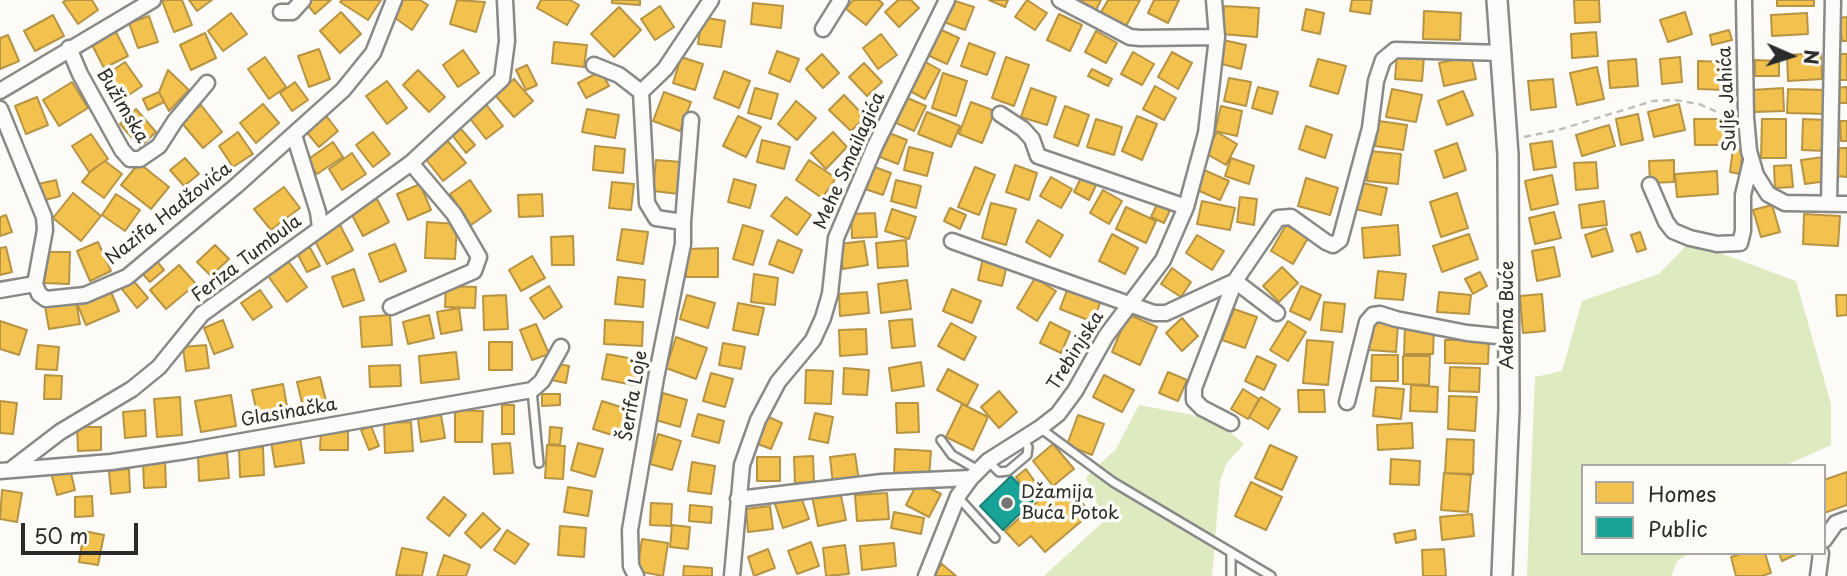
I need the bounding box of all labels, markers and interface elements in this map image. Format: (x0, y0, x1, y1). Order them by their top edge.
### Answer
north arrow (1756, 21, 1826, 91)
street label: Sulje Jahića (1714, 46, 1742, 152)
text: N (1798, 49, 1826, 65)
street label: Bužimska (91, 65, 153, 147)
street label: Mehe Smailagića (810, 89, 890, 233)
street label: Nazifa Hadžovića (102, 158, 236, 270)
street label: Feriza Tumbula (188, 211, 306, 307)
street label: Adema Buće (1497, 260, 1519, 370)
street label: Trebinjska (1043, 307, 1109, 395)
street label: Šerifa Loje (615, 349, 653, 443)
street label: Glasinačka (239, 394, 339, 432)
legend (1581, 464, 1826, 555)
text: Homes (1648, 477, 1716, 509)
place label: Džamija Buća Potok (1021, 482, 1119, 524)
marker: Džamija Buća Potok (999, 495, 1015, 511)
scale bar (24, 510, 142, 554)
text: Public (1648, 512, 1708, 544)
text: 50 m (34, 519, 88, 551)

